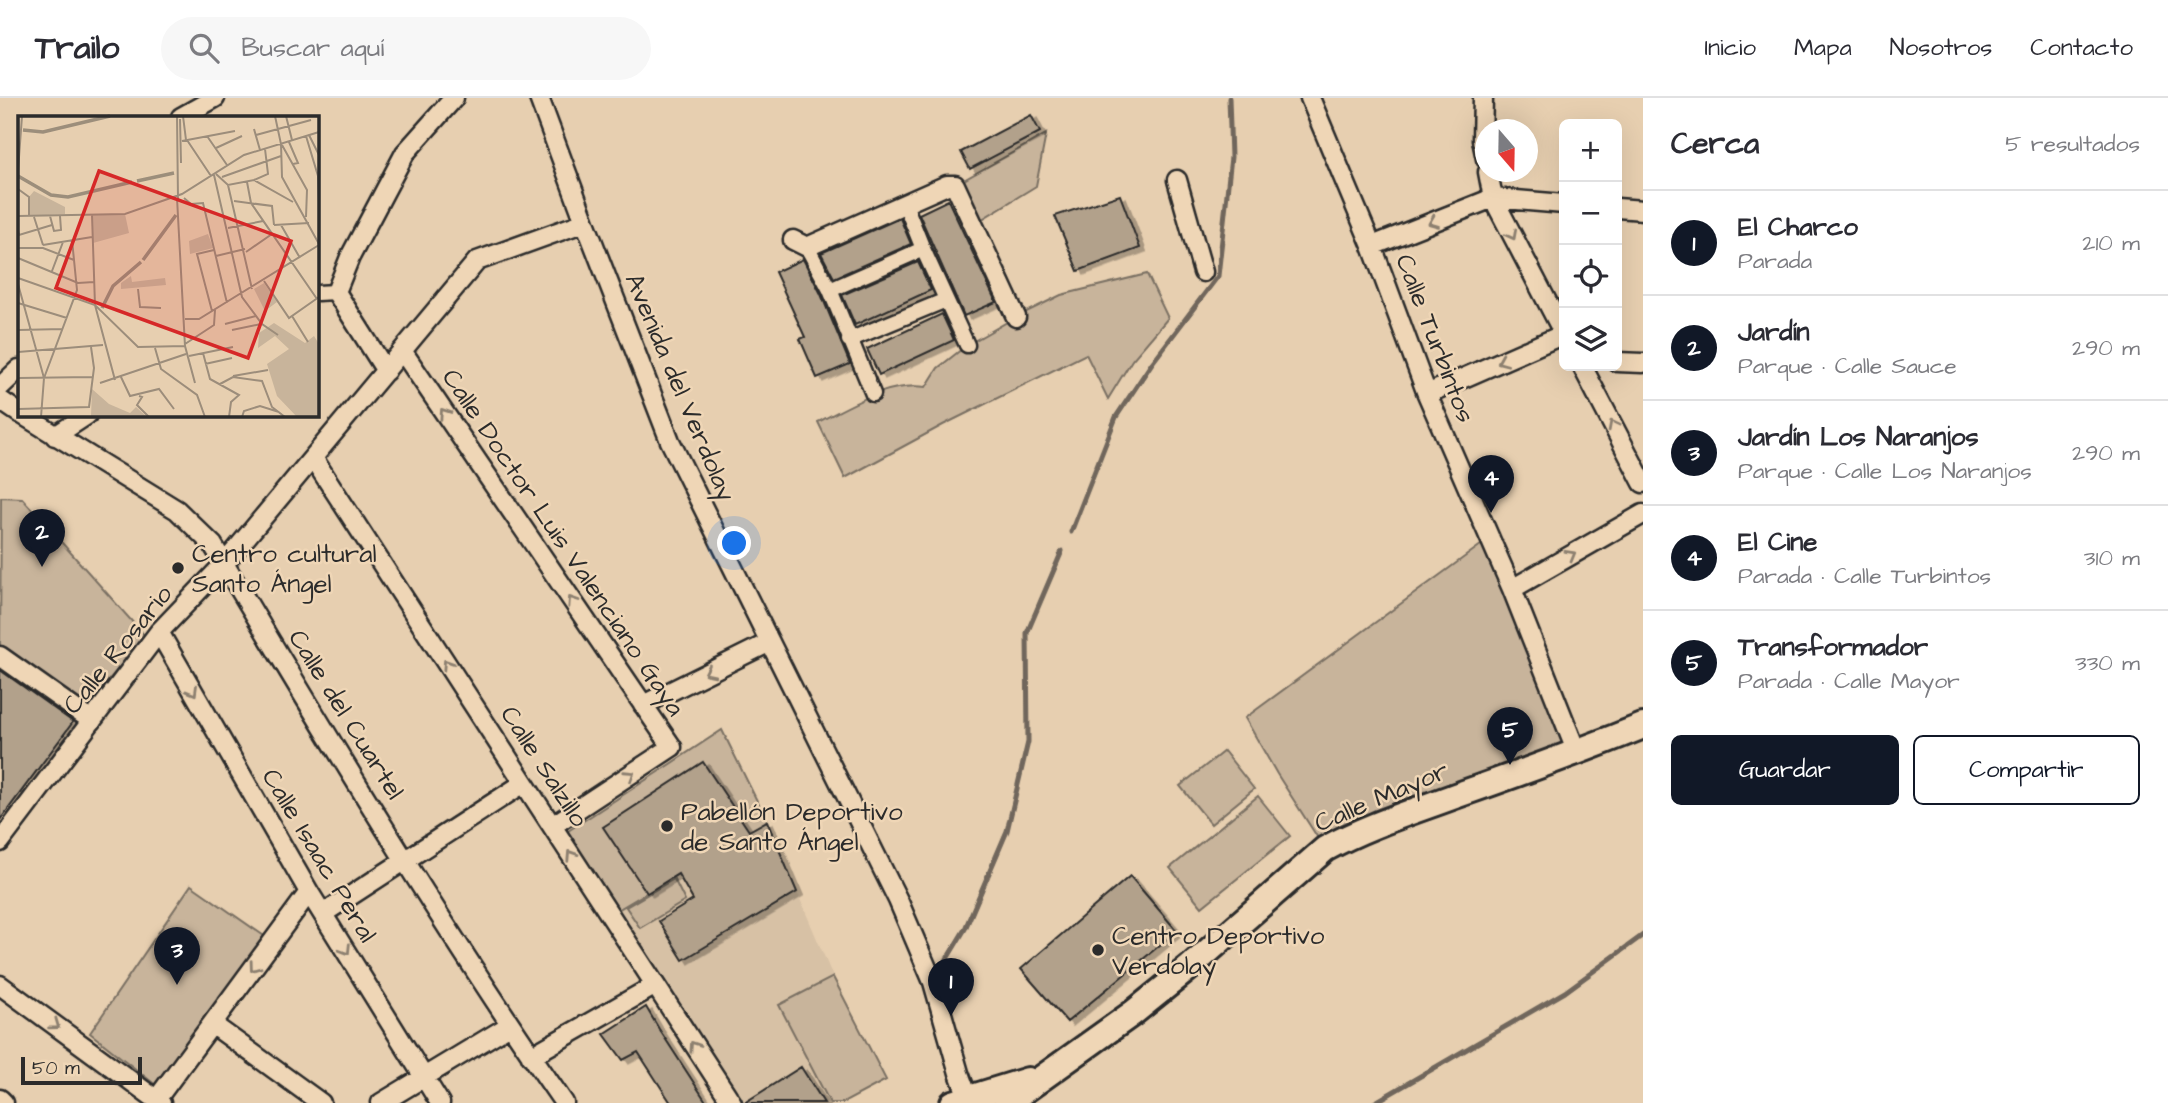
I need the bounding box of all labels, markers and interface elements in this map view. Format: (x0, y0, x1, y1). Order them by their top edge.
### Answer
search box (161, 17, 651, 80)
text: Trailo (35, 25, 119, 71)
icon: search (185, 29, 223, 67)
text: Buscar aquí (241, 30, 384, 66)
text: Inicio (1704, 31, 1756, 65)
text: Mapa (1794, 31, 1852, 65)
text: Nosotros (1890, 31, 1992, 65)
text: Contacto (2030, 31, 2133, 65)
inset map (18, 116, 318, 416)
north arrow (1475, 119, 1538, 182)
map controls (1559, 119, 1622, 371)
button: + (1559, 119, 1622, 182)
text: Cerca (1671, 123, 1759, 165)
text: 5 resultados (2005, 128, 2140, 160)
button: − (1559, 182, 1622, 245)
text: El Charco (1738, 209, 1858, 245)
one-way arrow (1427, 214, 1439, 228)
one-way arrow (1504, 227, 1517, 240)
text: 1 (1693, 227, 1695, 259)
text: 210 m (2082, 227, 2140, 259)
button: locate (1559, 245, 1622, 308)
text: Parada (1738, 245, 1812, 277)
street label: Calle Turbintos (1386, 249, 1484, 428)
street label: Avenida del Verdolay (614, 268, 744, 508)
button: layers (1559, 308, 1622, 371)
text: Jardín (1738, 314, 1810, 350)
text: 2 (1687, 332, 1701, 364)
text: 290 m (2072, 332, 2140, 364)
text: Parque · Calle Sauce (1738, 350, 1957, 382)
one-way arrow (1496, 353, 1509, 367)
street label: Calle Doctor Luis Valenciano Gaya (431, 362, 693, 724)
one-way arrow (440, 408, 452, 421)
one-way arrow (1607, 419, 1621, 432)
text: Jardín Los Naranjos (1738, 419, 1979, 455)
text: 3 (1688, 437, 1700, 469)
text: 290 m (2072, 437, 2140, 469)
pin: 4 (1468, 455, 1514, 513)
text: Parque · Calle Los Naranjos (1738, 455, 2032, 487)
pin: 2 (19, 509, 65, 567)
text: El Cine (1738, 524, 1817, 560)
your location (717, 526, 751, 560)
place label: Centro cultural Santo Ángel (192, 536, 377, 604)
text: 4 (1686, 542, 1702, 574)
text: 310 m (2084, 542, 2140, 574)
one-way arrow (1564, 550, 1576, 563)
marker: Centro cultural Santo Ángel (170, 560, 186, 576)
text: Parada · Calle Turbintos (1738, 560, 1991, 592)
street label: Calle Rosario (54, 577, 181, 722)
one-way arrow (568, 596, 581, 609)
street label: Calle del Cuartel (279, 623, 413, 806)
text: Transformador (1738, 629, 1928, 665)
text: 5 (1686, 647, 1702, 679)
text: 330 m (2075, 647, 2140, 679)
one-way arrow (442, 659, 455, 672)
one-way arrow (704, 663, 716, 677)
text: Parada · Calle Mayor (1738, 665, 1960, 697)
one-way arrow (185, 684, 198, 697)
street label: Calle Salzillo (492, 699, 597, 834)
pin: 5 (1487, 707, 1533, 765)
button: Guardar (1671, 735, 1899, 805)
button: Compartir (1913, 735, 2140, 805)
street label: Calle Mayor (1309, 753, 1455, 843)
street label: Calle Isaac Peral (253, 762, 385, 949)
one-way arrow (622, 770, 635, 783)
place label: Pabellón Deportivo de Santo Ángel (681, 794, 903, 862)
marker: Pabellón Deportivo de Santo Ángel (659, 818, 675, 834)
one-way arrow (566, 849, 579, 862)
place label: Centro Deportivo Verdolay (1112, 918, 1325, 986)
pin: 3 (154, 927, 200, 985)
marker: Centro Deportivo Verdolay (1090, 942, 1106, 958)
one-way arrow (338, 943, 351, 956)
pin: 1 (928, 958, 974, 1016)
one-way arrow (250, 959, 262, 972)
one-way arrow (47, 1017, 60, 1030)
one-way arrow (690, 1041, 702, 1054)
scale bar (21, 1054, 142, 1086)
text: 50 m (32, 1055, 80, 1082)

